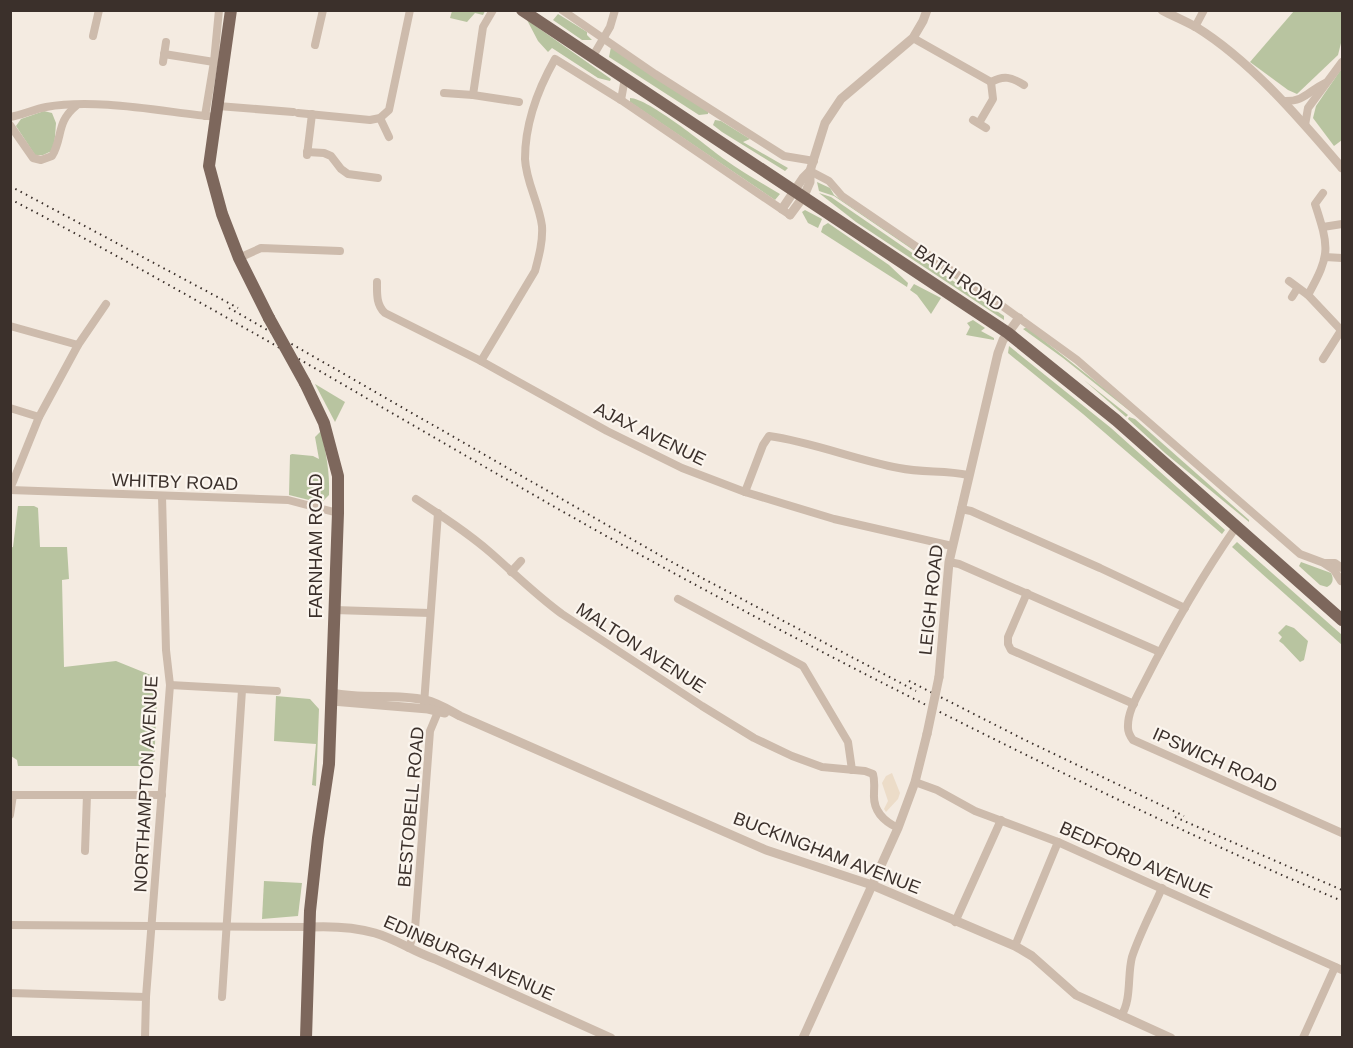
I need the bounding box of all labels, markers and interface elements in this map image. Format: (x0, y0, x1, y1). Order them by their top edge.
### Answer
street label: BATH ROAD (910, 241, 1008, 315)
street label: AJAX AVENUE (591, 398, 709, 470)
street label: WHITBY ROAD (111, 470, 239, 494)
street label: FARNHAM ROAD (306, 473, 326, 619)
street label: LEIGH ROAD (915, 544, 947, 656)
street label: MALTON AVENUE (573, 599, 709, 697)
street label: NORTHAMPTON AVENUE (130, 675, 162, 893)
street label: IPSWICH ROAD (1150, 724, 1280, 796)
street label: BESTOBELL ROAD (394, 726, 428, 888)
street label: BUCKINGHAM AVENUE (731, 808, 923, 898)
street label: BEDFORD AVENUE (1057, 817, 1215, 903)
street label: EDINBURGH AVENUE (381, 911, 557, 1005)

